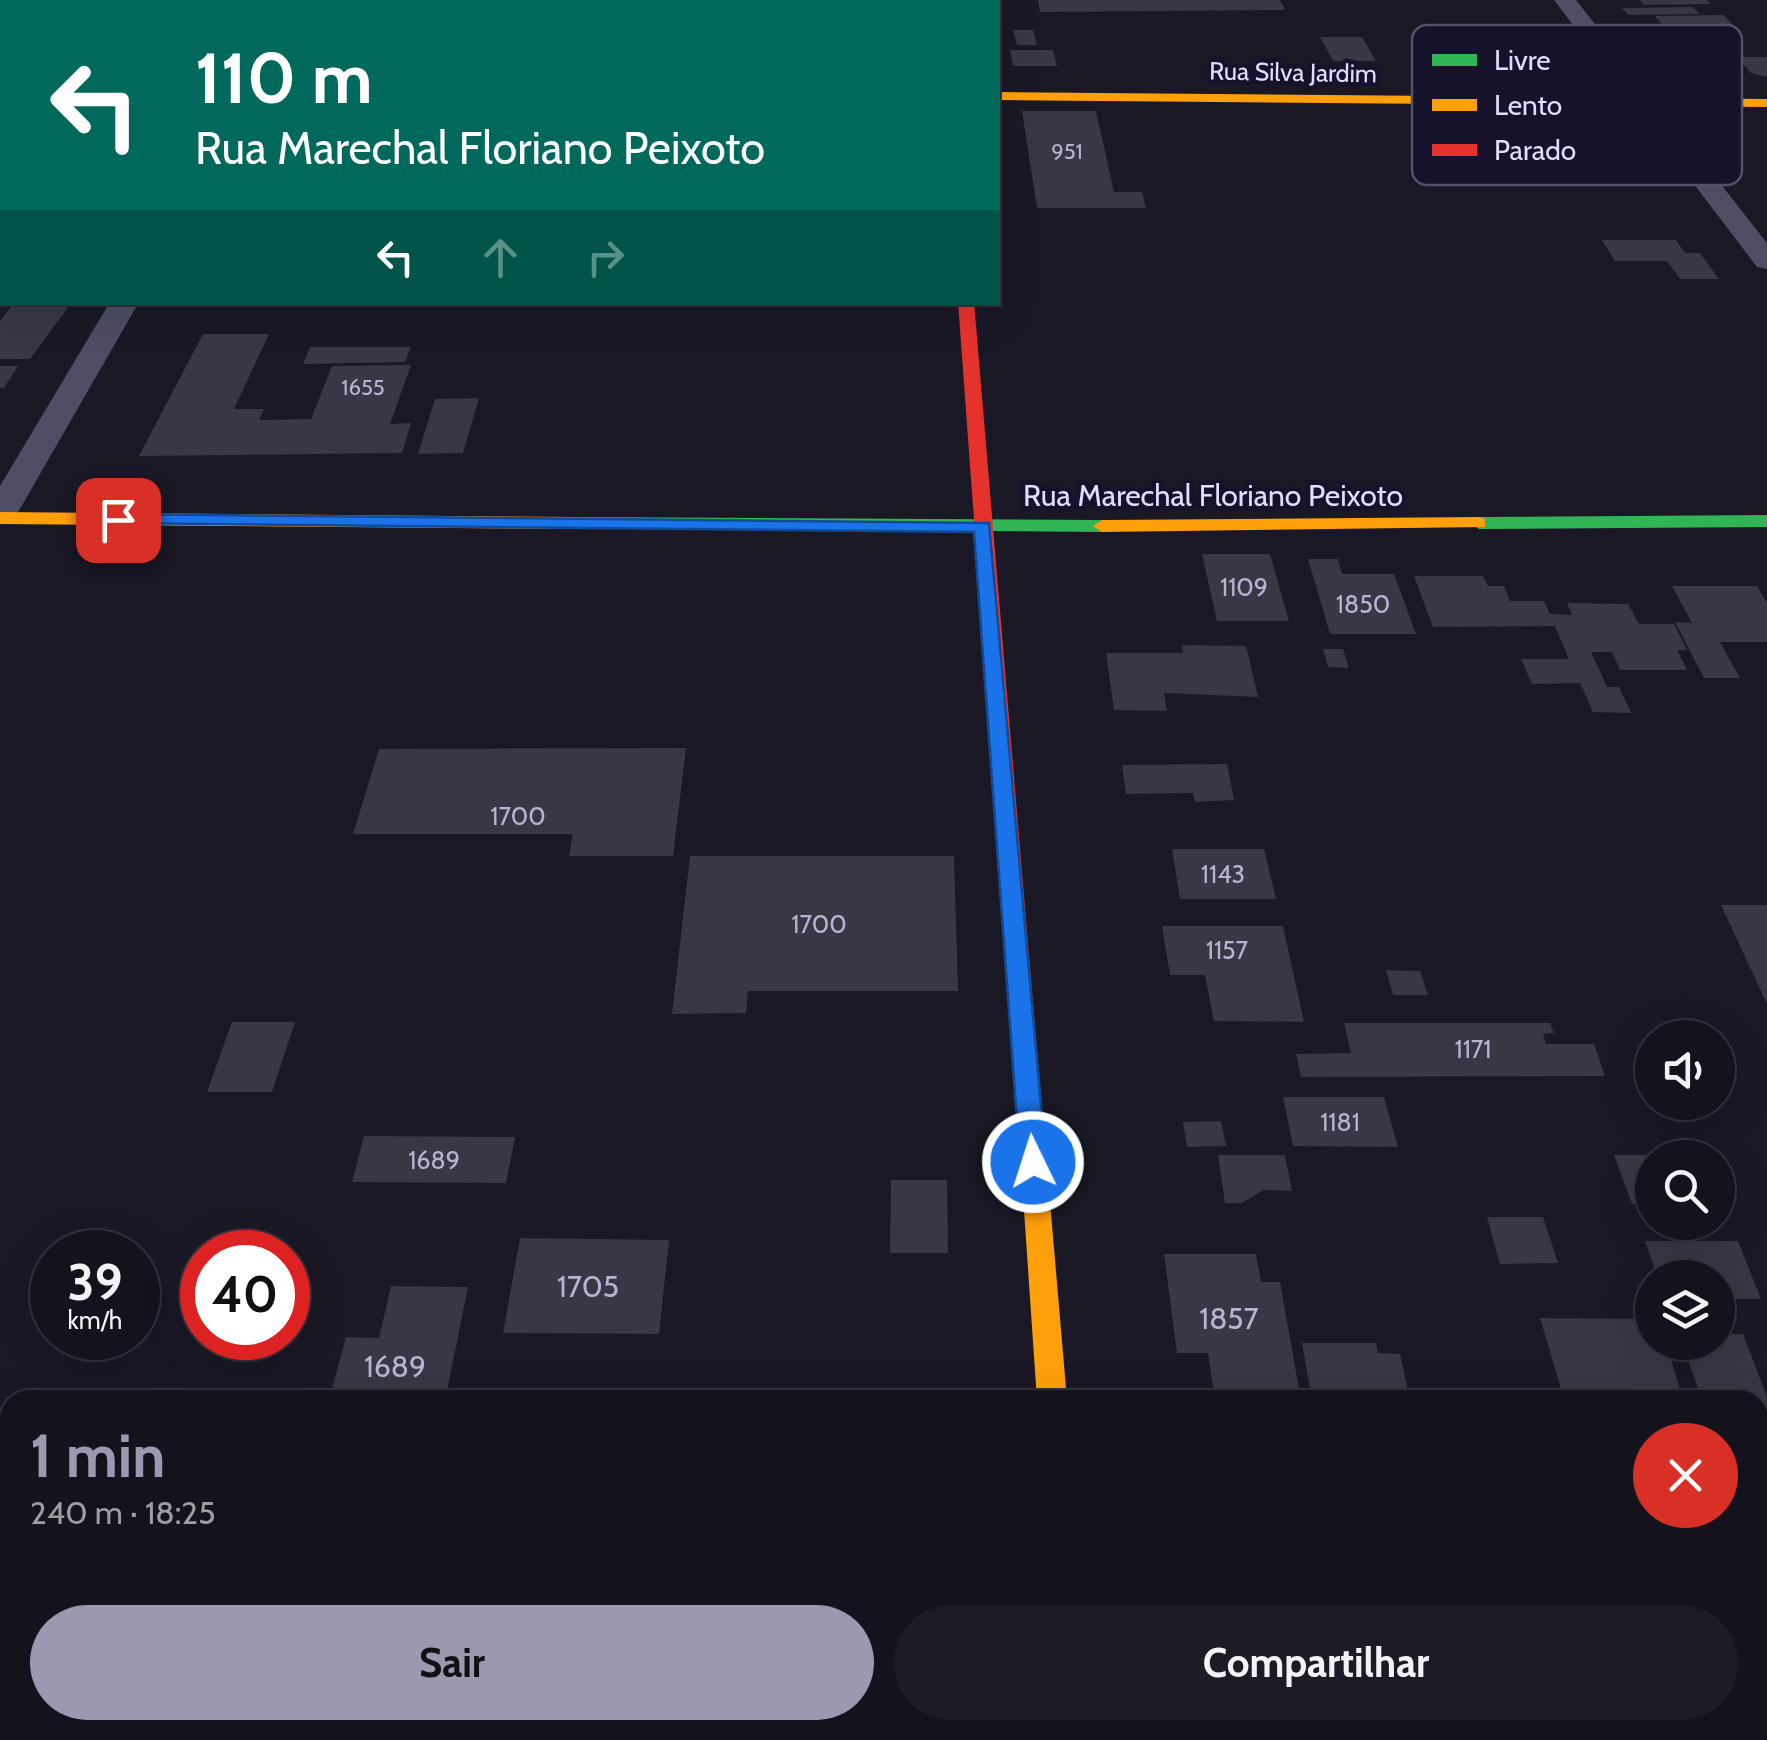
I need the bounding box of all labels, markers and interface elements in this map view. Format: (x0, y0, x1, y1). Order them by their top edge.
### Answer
legend (1412, 25, 1742, 185)
text: 110 m (195, 35, 373, 121)
icon: left (30, 40, 160, 170)
text: Livre (1494, 43, 1551, 77)
street label: Rua Silva Jardim (1209, 56, 1377, 88)
text: Lento (1494, 88, 1562, 122)
text: Rua Marechal Floriano Peixoto (195, 121, 765, 175)
text: Parado (1494, 133, 1576, 167)
house number: 951 (1051, 138, 1083, 165)
icon: left (368, 230, 423, 285)
icon: ahead (473, 230, 528, 285)
icon: right (578, 230, 633, 285)
house number: 1655 (341, 374, 385, 401)
street label: Rua Marechal Floriano Peixoto (1023, 477, 1403, 514)
pin (76, 478, 161, 563)
icon: arrive (91, 493, 146, 548)
house number: 1109 (1220, 572, 1268, 602)
house number: 1850 (1336, 589, 1390, 619)
house number: 1700 (490, 801, 546, 831)
house number: 1143 (1201, 859, 1245, 889)
house number: 1700 (791, 909, 847, 939)
house number: 1157 (1206, 935, 1249, 965)
map controls (1635, 1020, 1735, 1360)
button: sound (1635, 1020, 1735, 1120)
house number: 1171 (1454, 1034, 1492, 1064)
house number: 1181 (1320, 1107, 1360, 1137)
position arrow (981, 1110, 1085, 1214)
button: search (1635, 1140, 1735, 1240)
house number: 1689 (408, 1145, 460, 1175)
speed limit sign: 40 (180, 1230, 310, 1360)
text: 39 (67, 1252, 123, 1313)
button: layers (1635, 1260, 1735, 1360)
house number: 1705 (557, 1268, 619, 1305)
house number: 1857 (1199, 1300, 1259, 1337)
text: km/h (68, 1305, 122, 1335)
house number: 1689 (364, 1348, 426, 1385)
text: 1 min (30, 1419, 165, 1492)
button: close (1633, 1423, 1738, 1528)
text: 240 m · 18:25 (30, 1493, 215, 1532)
button: Sair (30, 1605, 874, 1720)
button: Compartilhar (894, 1605, 1738, 1720)

